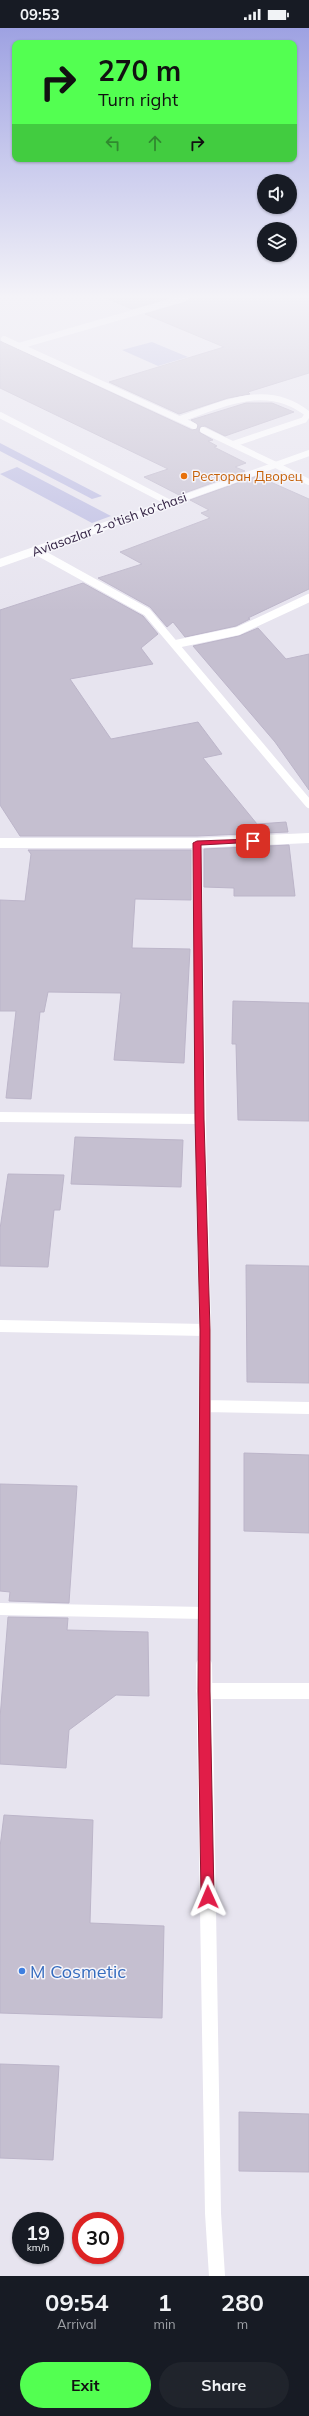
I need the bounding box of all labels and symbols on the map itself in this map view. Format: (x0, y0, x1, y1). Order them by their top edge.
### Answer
place label: Ресторан Дворец (192, 468, 303, 484)
marker: Ресторан Дворец (179, 471, 189, 481)
street label: Aviasozlar 2-o'tish ko'chasi (29, 488, 189, 560)
pin (236, 824, 270, 858)
position arrow (187, 1876, 229, 1918)
place label: M Cosmetic (30, 1960, 126, 1983)
marker: M Cosmetic (17, 1966, 27, 1976)
speed limit sign: 30 (72, 2212, 124, 2264)

